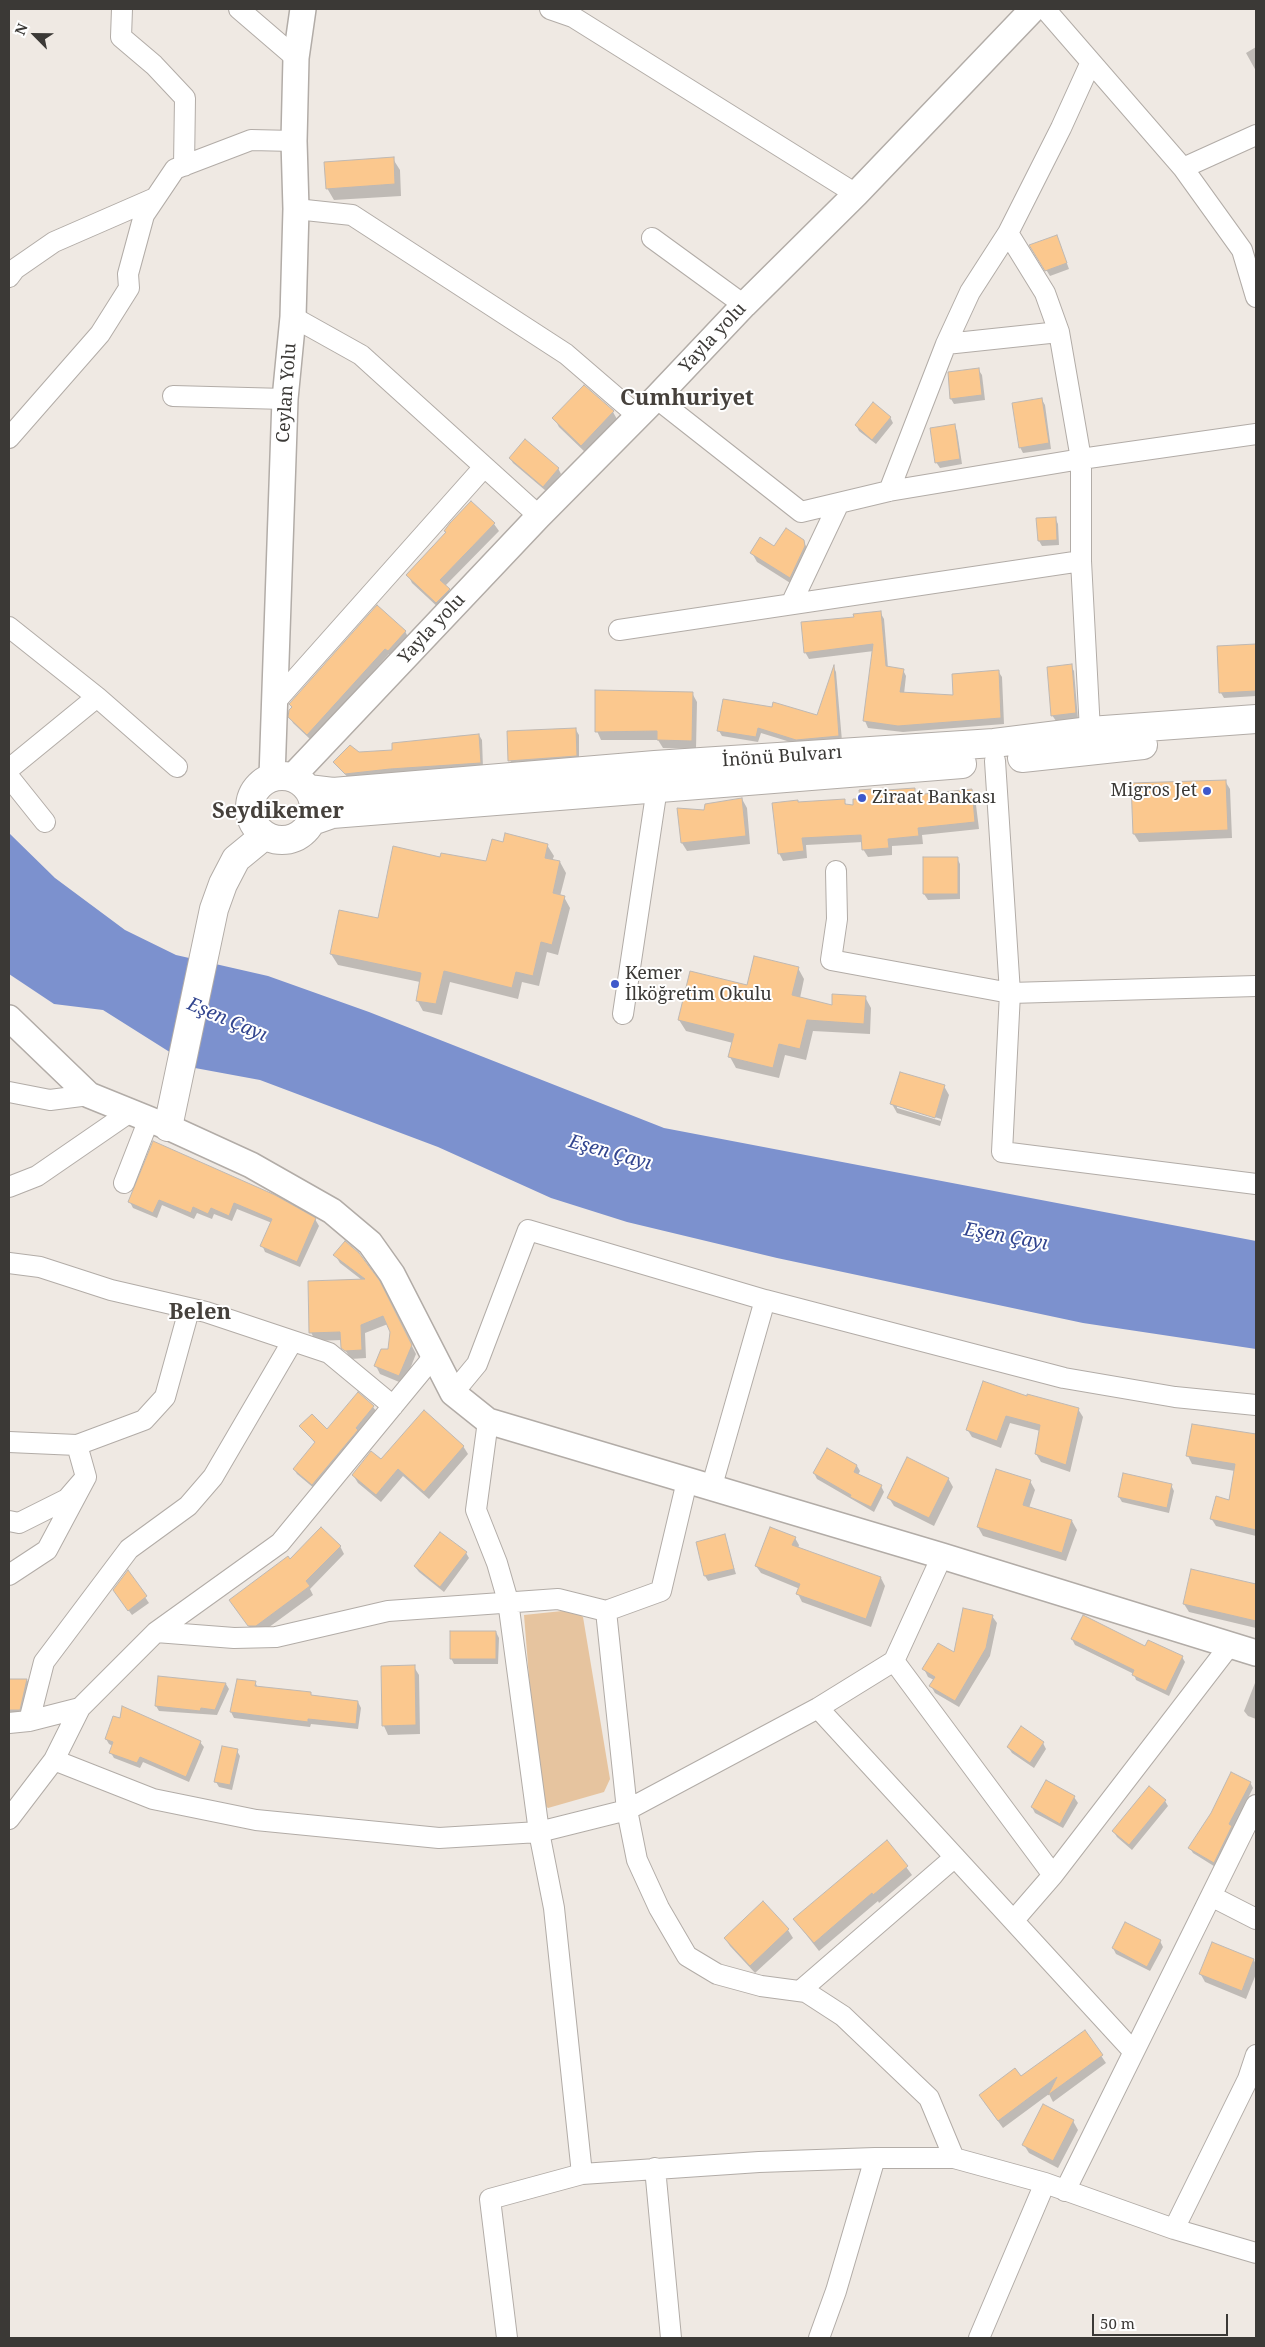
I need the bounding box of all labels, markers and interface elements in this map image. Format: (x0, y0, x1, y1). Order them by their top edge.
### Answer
north arrow (10, 10, 60, 60)
text: N (10, 20, 32, 38)
street label: Yayla yolu (675, 298, 751, 378)
street label: Ceylan Yolu (273, 342, 301, 444)
district label: Cumhuriyet (620, 386, 754, 412)
street label: Yayla yolu (394, 589, 470, 669)
street label: İnönü Bulvarı (721, 742, 843, 772)
place label: Migros Jet (1111, 780, 1197, 802)
marker: Migros Jet (1201, 785, 1213, 797)
place label: Ziraat Bankası (872, 787, 996, 809)
marker: Ziraat Bankası (856, 792, 868, 804)
district label: Seydikemer (212, 799, 344, 825)
place label: Kemer İlköğretim Okulu (625, 963, 772, 1006)
marker: Kemer İlköğretim Okulu (609, 978, 621, 990)
water label: Eşen Çayı (184, 993, 270, 1047)
water label: Eşen Çayı (566, 1130, 654, 1176)
water label: Eşen Çayı (962, 1218, 1050, 1256)
district label: Belen (169, 1300, 231, 1326)
scale bar (1095, 2304, 1231, 2336)
text: 50 m (1100, 2313, 1135, 2333)

